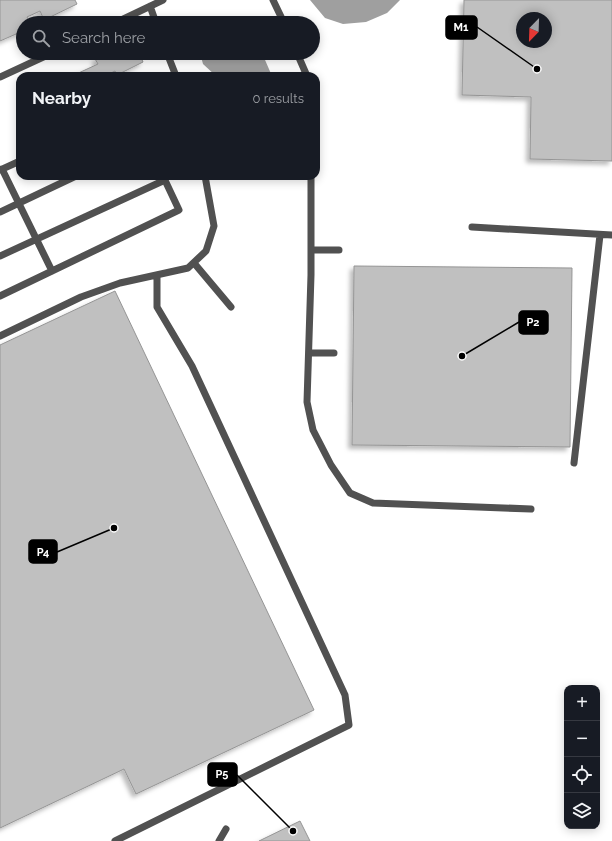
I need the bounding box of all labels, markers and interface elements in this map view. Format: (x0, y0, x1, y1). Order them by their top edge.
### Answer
north arrow (516, 12, 552, 48)
search box (16, 16, 320, 60)
callout: M1 (446, 16, 477, 39)
text: M1 (454, 21, 469, 34)
icon: search (30, 27, 52, 49)
text: Search here (62, 29, 145, 47)
text: Nearby (32, 88, 91, 108)
text: 0 results (253, 91, 304, 106)
callout: P2 (519, 311, 548, 334)
text: P2 (526, 316, 540, 329)
callout: P4 (29, 540, 57, 563)
text: P4 (37, 546, 49, 559)
map controls (564, 685, 600, 829)
button: + (564, 685, 600, 721)
button: − (564, 721, 600, 757)
button: locate (564, 757, 600, 793)
callout: P5 (208, 763, 237, 786)
text: P5 (216, 768, 228, 781)
button: layers (564, 793, 600, 829)

